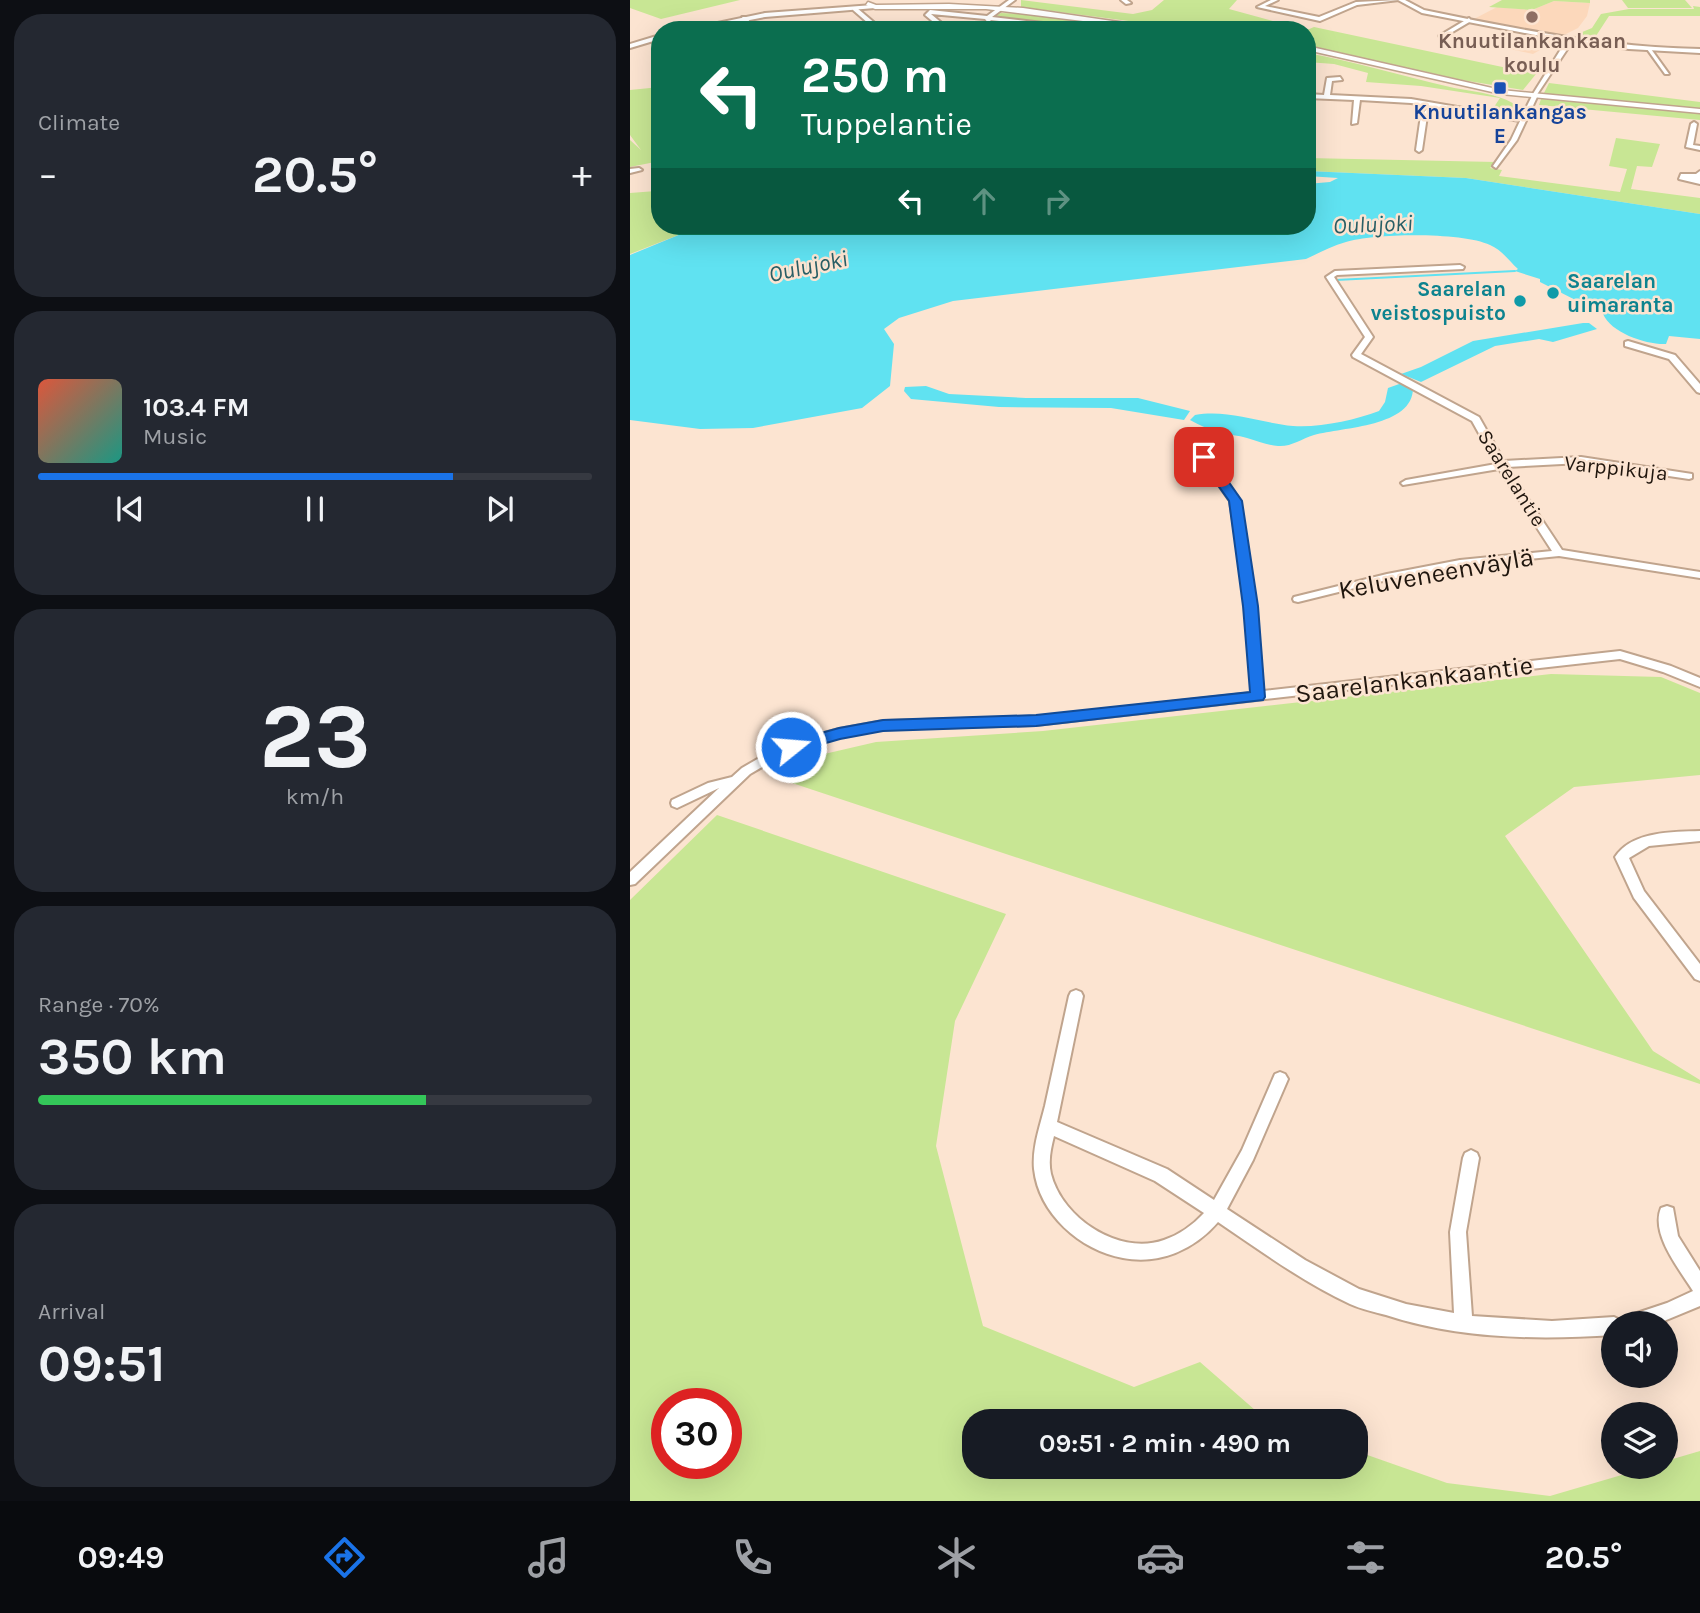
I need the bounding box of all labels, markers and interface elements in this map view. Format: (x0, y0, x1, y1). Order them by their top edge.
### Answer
marker: Knuutilankankaan koulu (1524, 9, 1540, 25)
place label: Knuutilankankaan koulu (1438, 29, 1626, 77)
text: 250 m (801, 47, 949, 104)
icon: left (686, 49, 777, 140)
marker: Knuutilankangas E (1492, 80, 1508, 96)
place label: Knuutilankangas E (1413, 100, 1587, 148)
text: Tuppelantie (801, 106, 972, 143)
text: Climate (38, 109, 120, 136)
text: 20.5° (252, 144, 378, 205)
text: − (38, 152, 58, 197)
text: + (572, 152, 592, 197)
icon: left (892, 182, 930, 220)
icon: ahead (965, 182, 1003, 220)
icon: right (1038, 182, 1076, 220)
water label: Oulujoki (1333, 210, 1413, 239)
water label: Oulujoki (766, 245, 850, 288)
place label: Saarelan uimaranta (1567, 269, 1673, 317)
place label: Saarelan veistospuisto (1371, 277, 1506, 325)
marker: Saarelan uimaranta (1545, 285, 1561, 301)
marker: Saarelan veistospuisto (1512, 293, 1528, 309)
text: 103.4 FM (143, 392, 249, 423)
text: Music (143, 423, 207, 450)
street label: Saarelantie (1473, 425, 1551, 531)
pin (1174, 427, 1234, 487)
icon: arrive (1185, 438, 1223, 476)
street label: Varppikuja (1563, 451, 1669, 485)
icon: previous (111, 490, 149, 528)
icon: pause (296, 490, 334, 528)
icon: next (481, 490, 519, 528)
street label: Keluveneenväylä (1336, 541, 1536, 606)
street label: Saarelankankaantie (1294, 650, 1535, 709)
text: 23 (259, 684, 371, 790)
position arrow (754, 710, 828, 784)
text: km/h (286, 783, 344, 810)
text: Range · 70% (38, 991, 160, 1018)
text: 350 km (38, 1026, 227, 1087)
text: Arrival (38, 1298, 105, 1325)
map controls (1601, 1311, 1678, 1479)
button: sound (1601, 1311, 1678, 1388)
text: 09:51 (38, 1333, 165, 1394)
speed limit sign: 30 (651, 1388, 742, 1479)
button: layers (1601, 1402, 1678, 1479)
text: 09:51 · 2 min · 490 m (1039, 1428, 1291, 1459)
icon: directions (320, 1533, 369, 1582)
icon: music (524, 1533, 573, 1582)
icon: phone (728, 1533, 777, 1582)
icon: climate (932, 1533, 981, 1582)
icon: car (1136, 1533, 1185, 1582)
icon: filters (1341, 1533, 1390, 1582)
text: 09:49 (78, 1539, 165, 1576)
text: 20.5° (1545, 1539, 1622, 1576)

